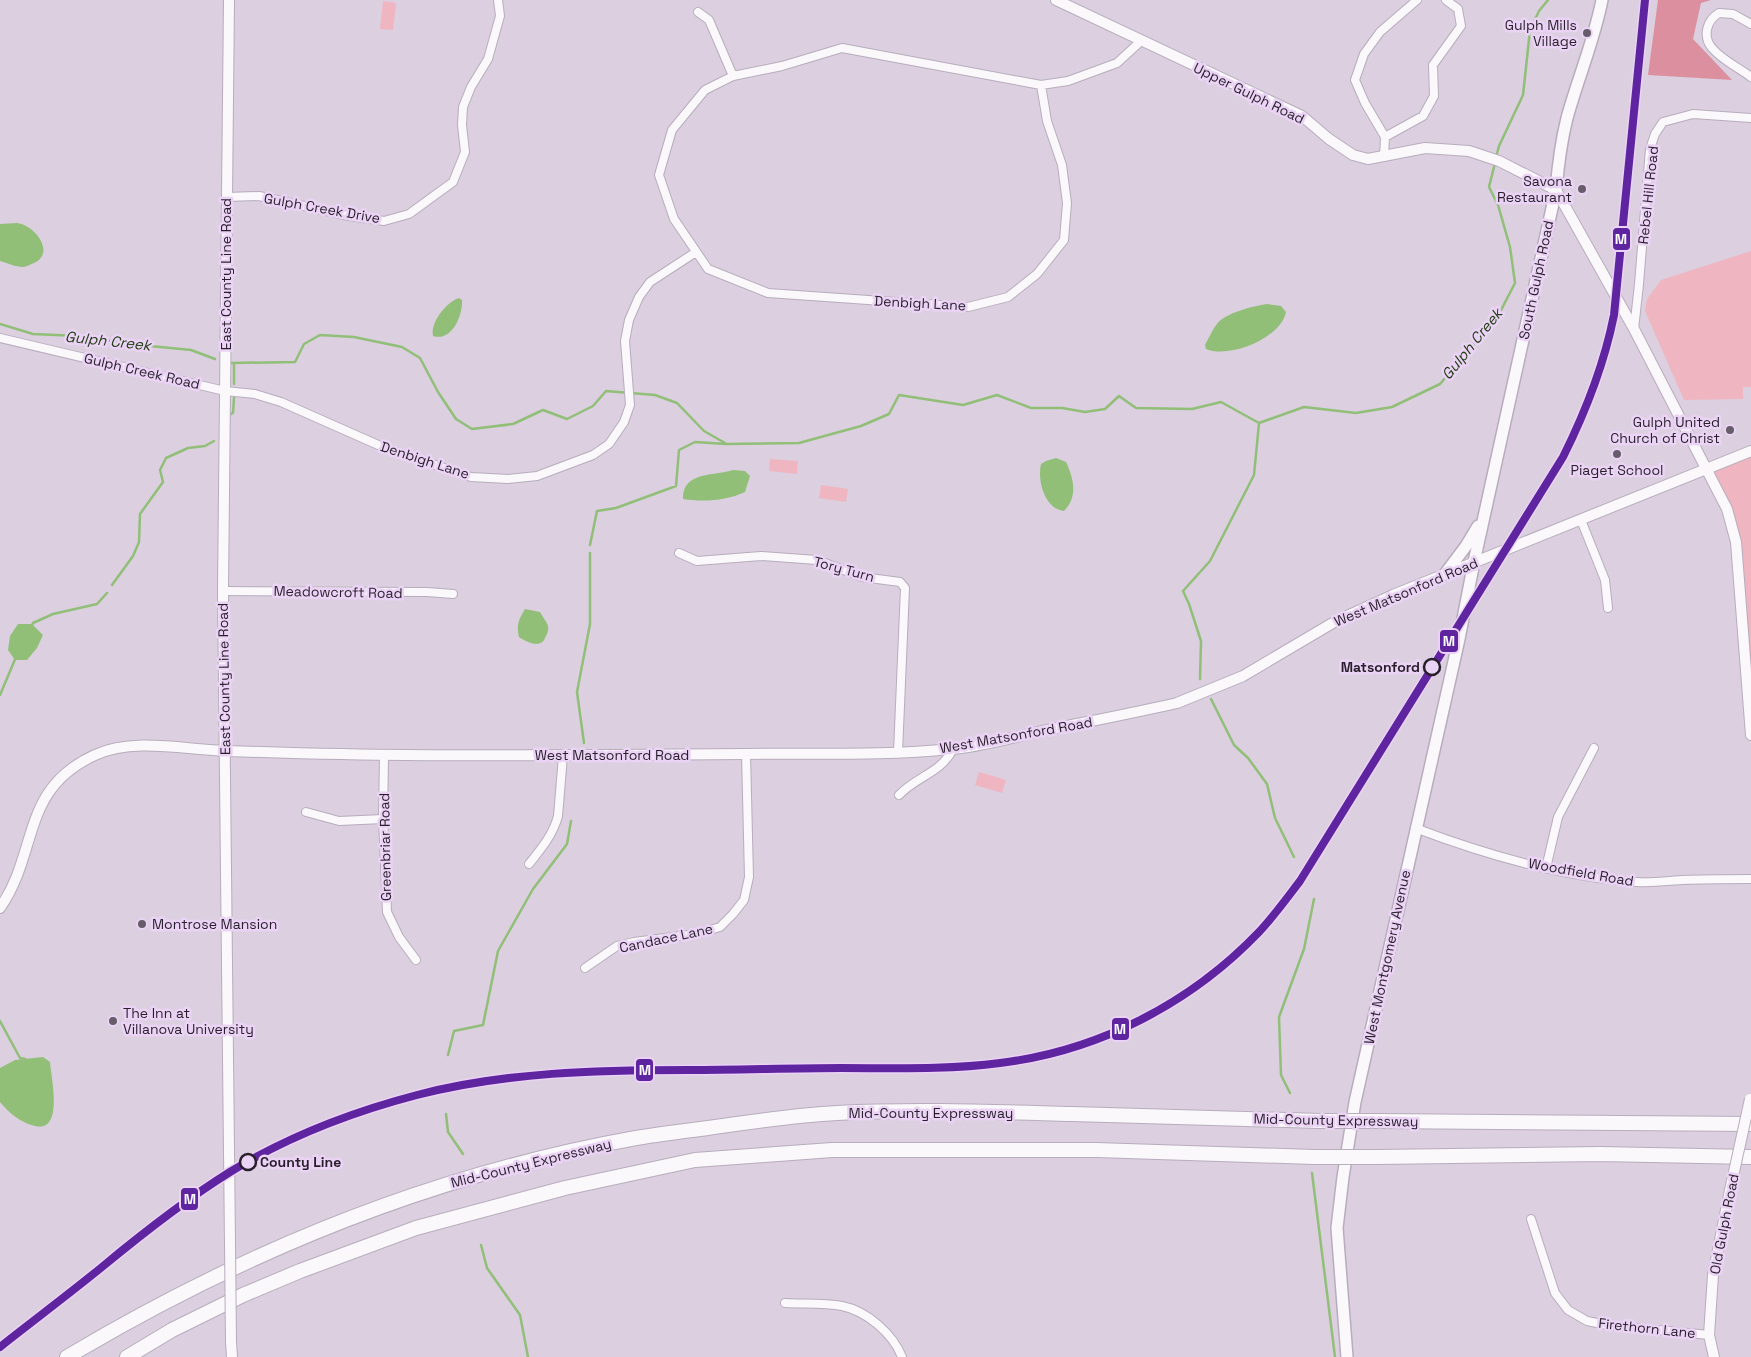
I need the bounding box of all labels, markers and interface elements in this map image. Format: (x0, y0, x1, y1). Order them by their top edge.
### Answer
place label: Gulph Mills Village (1505, 16, 1577, 50)
marker: Gulph Mills Village (1581, 27, 1593, 39)
street label: Upper Gulph Road (1191, 58, 1307, 128)
street label: Rebel Hill Road (1634, 145, 1662, 245)
place label: Savona Restaurant (1497, 172, 1572, 206)
marker: Savona Restaurant (1576, 183, 1588, 195)
street label: Gulph Creek Drive (262, 189, 382, 227)
street label: East County Line Road (217, 198, 235, 350)
street label: South Gulph Road (1515, 219, 1557, 341)
line badge: M (1612, 227, 1631, 251)
text: M (1615, 230, 1627, 248)
street label: Denbigh Lane (873, 292, 967, 314)
water label: Gulph Creek (1437, 303, 1507, 383)
water label: Gulph Creek (64, 327, 154, 355)
street label: Gulph Creek Road (82, 349, 202, 393)
place label: Gulph United Church of Christ (1610, 413, 1720, 447)
marker: Gulph United Church of Christ (1724, 424, 1736, 436)
street label: Denbigh Lane (378, 437, 472, 483)
marker: Piaget School (1611, 448, 1623, 460)
place label: Piaget School (1570, 461, 1664, 479)
street label: Tory Turn (812, 552, 876, 586)
street label: West Matsonford Road (1331, 553, 1481, 631)
street label: Meadowcroft Road (273, 582, 403, 602)
street label: East County Line Road (214, 603, 234, 755)
line badge: M (1439, 629, 1459, 653)
text: M (1443, 632, 1455, 650)
place label: Matsonford (1341, 658, 1420, 676)
marker: Matsonford (1423, 658, 1441, 676)
street label: West Matsonford Road (938, 713, 1094, 757)
street label: West Matsonford Road (535, 746, 689, 764)
street label: Greenbriar Road (375, 793, 395, 901)
street label: Woodfield Road (1527, 854, 1635, 890)
street label: West Montgomery Avenue (1360, 868, 1414, 1046)
place label: Montrose Mansion (152, 915, 277, 933)
marker: Montrose Mansion (136, 918, 148, 930)
street label: Candace Lane (618, 919, 714, 957)
place label: The Inn at Villanova University (123, 1004, 254, 1038)
marker: The Inn at Villanova University (107, 1015, 119, 1027)
line badge: M (1111, 1017, 1130, 1041)
text: M (1114, 1020, 1126, 1038)
line badge: M (635, 1058, 654, 1082)
text: M (639, 1061, 651, 1079)
street label: Mid-County Expressway (849, 1104, 1013, 1122)
street label: Mid-County Expressway (1253, 1110, 1419, 1130)
street label: Mid-County Expressway (449, 1134, 613, 1192)
marker: County Line (239, 1153, 257, 1171)
place label: County Line (260, 1153, 341, 1171)
street label: Old Gulph Road (1705, 1172, 1743, 1276)
line badge: M (180, 1187, 199, 1211)
text: M (184, 1190, 196, 1208)
street label: Firethorn Lane (1597, 1314, 1697, 1342)

